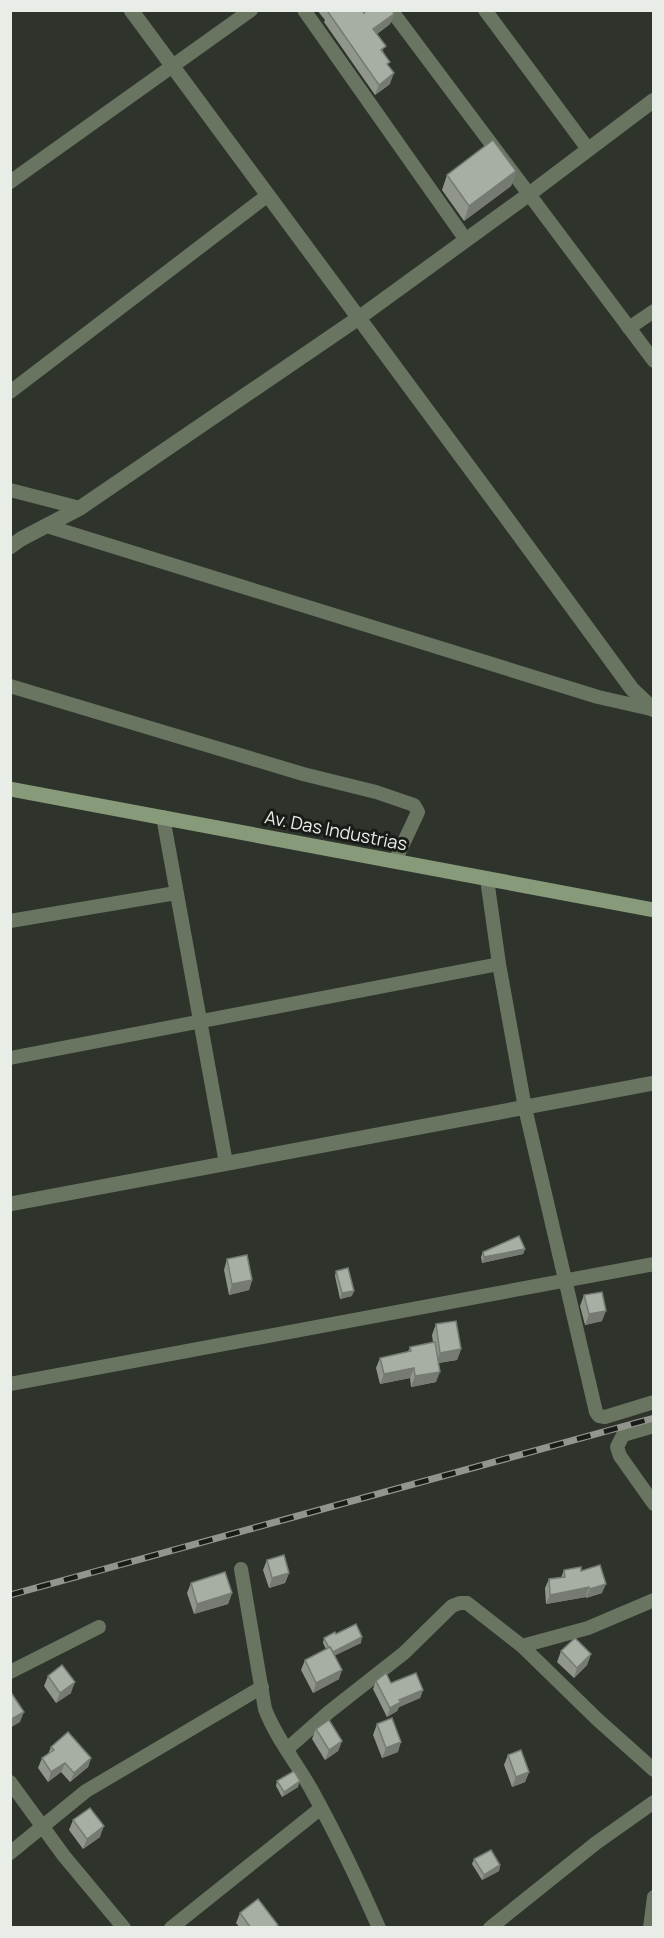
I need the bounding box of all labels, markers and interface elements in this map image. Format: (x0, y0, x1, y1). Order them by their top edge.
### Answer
street label: Av. Das Industrias (263, 804, 409, 856)

